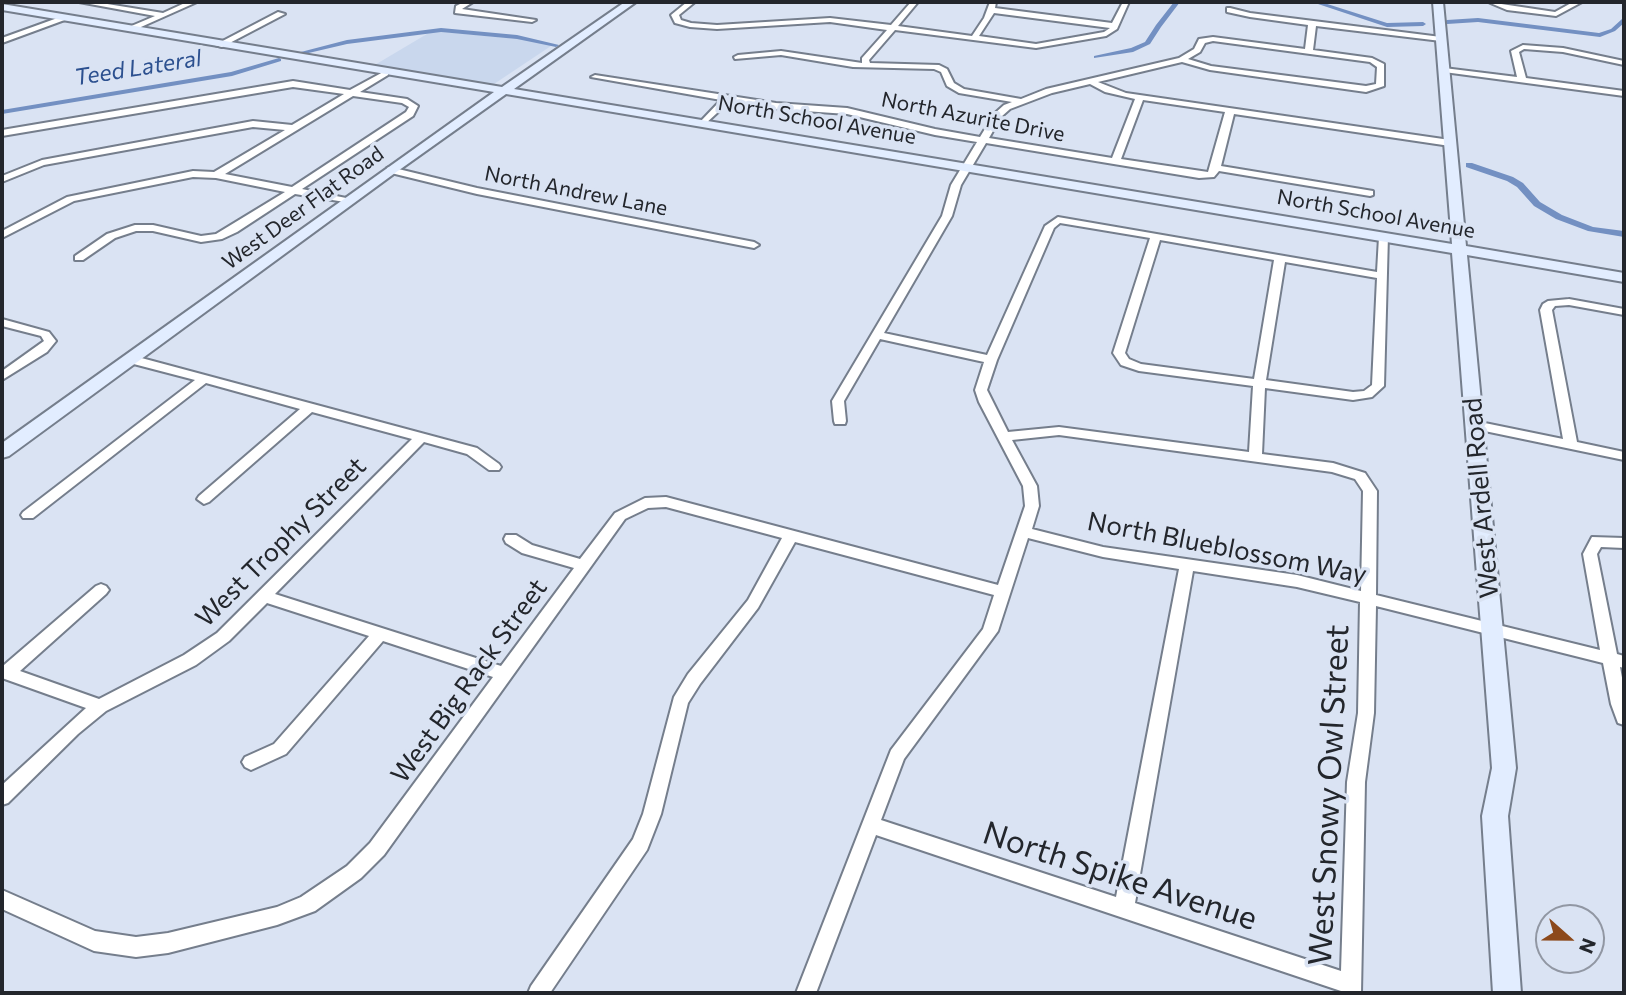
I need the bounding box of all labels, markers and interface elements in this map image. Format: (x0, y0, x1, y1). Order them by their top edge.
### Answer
water label: Teed Lateral (72, 44, 204, 92)
street label: North Azurite Drive (879, 87, 1067, 147)
street label: North School Avenue (716, 90, 918, 150)
street label: West Deer Flat Road (217, 141, 389, 275)
street label: North Andrew Lane (482, 161, 670, 221)
street label: North School Avenue (1275, 184, 1477, 244)
street label: West Ardell Road (1457, 396, 1505, 600)
street label: West Trophy Street (189, 450, 373, 634)
street label: North Blueblossom Way (1085, 506, 1369, 590)
street label: West Big Rack Street (384, 573, 554, 789)
street label: West Snowy Owl Street (1301, 624, 1357, 966)
street label: North Spike Avenue (978, 814, 1262, 938)
north arrow (1535, 904, 1605, 974)
text: N (1575, 935, 1602, 957)

